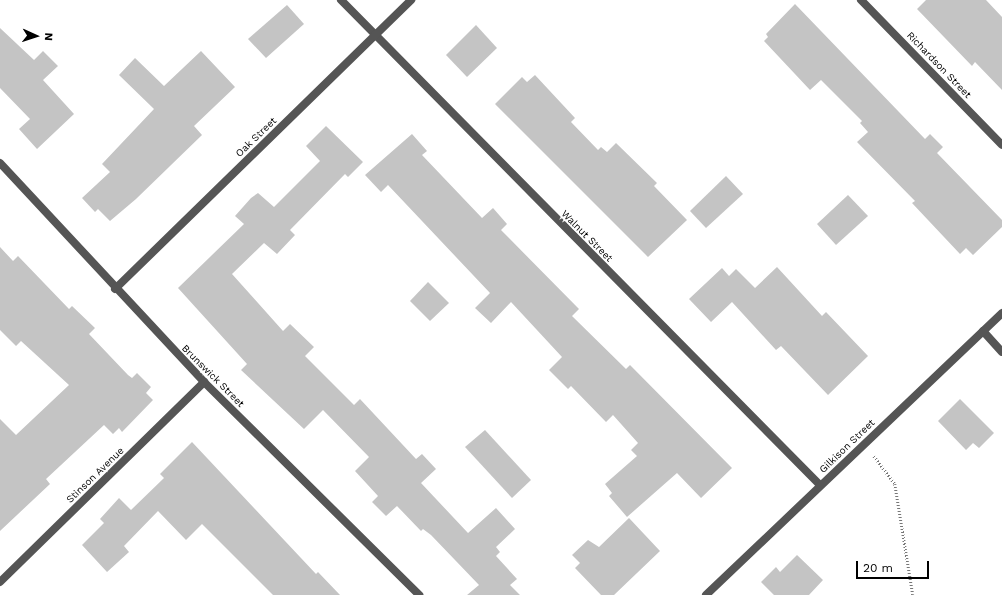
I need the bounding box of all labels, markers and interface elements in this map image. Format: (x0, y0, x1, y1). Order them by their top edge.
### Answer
north arrow (16, 16, 56, 56)
street label: Richardson Street (904, 29, 974, 101)
text: N (42, 32, 55, 41)
street label: Oak Street (233, 115, 279, 159)
street label: Walnut Street (559, 208, 615, 264)
street label: Brunswick Street (179, 342, 247, 410)
street label: Gilkison Street (817, 417, 877, 475)
street label: Stinson Avenue (64, 444, 126, 506)
scale bar (858, 553, 931, 579)
text: 20 m (863, 561, 893, 575)

